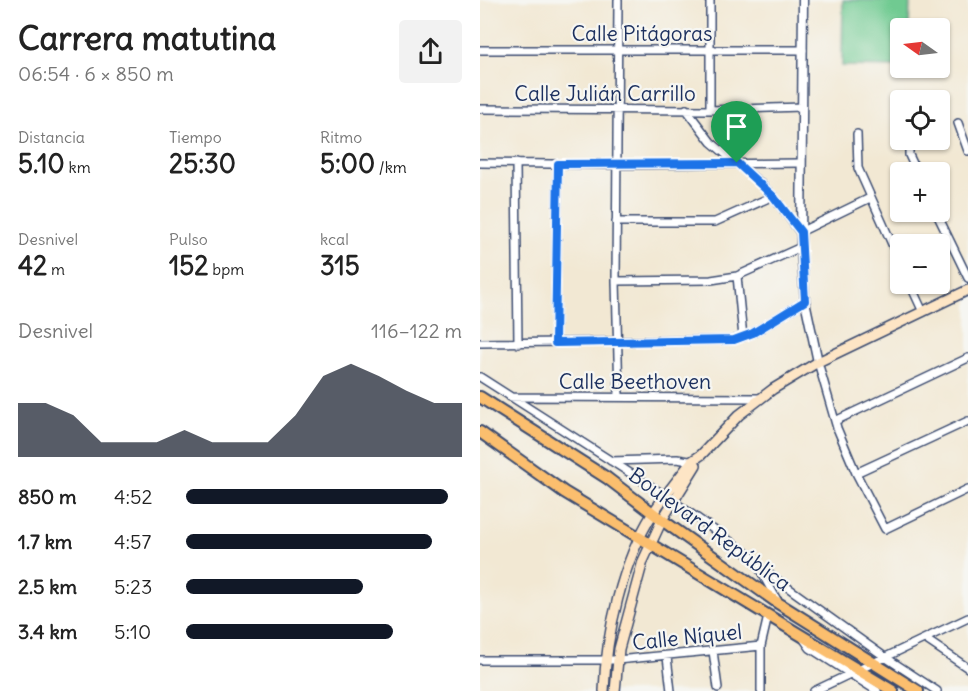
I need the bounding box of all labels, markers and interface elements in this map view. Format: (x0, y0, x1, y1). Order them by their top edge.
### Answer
text: Carrera matutina (18, 17, 276, 59)
north arrow (890, 18, 950, 78)
map controls (890, 18, 950, 294)
button: share (399, 20, 462, 83)
street label: Calle Pitágoras (571, 20, 713, 47)
text: 06:54 · 6 × 850 m (18, 61, 174, 86)
street label: Calle Julián Carrillo (514, 80, 696, 107)
button: locate (890, 90, 950, 150)
pin (711, 101, 762, 163)
icon: arrive (720, 110, 753, 143)
text: Distancia (18, 127, 85, 147)
text: Tiempo (169, 127, 222, 147)
text: Ritmo (320, 127, 362, 147)
text: 5.10 (18, 147, 65, 180)
text: 25:30 (169, 147, 236, 180)
text: 5:00 (320, 147, 375, 180)
text: km (65, 157, 91, 177)
text: /km (375, 157, 407, 177)
button: + (890, 162, 950, 222)
text: Desnivel (18, 229, 78, 249)
text: Pulso (169, 229, 208, 249)
text: kcal (320, 229, 349, 249)
button: − (890, 234, 950, 294)
text: 42 (18, 249, 47, 282)
text: 152 (169, 249, 209, 282)
text: 315 (320, 249, 360, 282)
text: m (47, 259, 65, 279)
text: bpm (209, 259, 244, 279)
text: Desnivel (18, 318, 93, 343)
text: 116–122 m (371, 318, 462, 343)
street label: Calle Beethoven (559, 368, 711, 395)
street label: Boulevard República (624, 461, 796, 597)
text: 850 m (18, 484, 76, 509)
text: 4:52 (114, 484, 153, 509)
text: 1.7 km (18, 529, 72, 554)
text: 4:57 (114, 529, 151, 554)
text: 2.5 km (18, 574, 77, 599)
text: 5:23 (114, 574, 152, 599)
street label: Calle Níquel (631, 618, 743, 656)
text: 3.4 km (18, 619, 77, 644)
text: 5:10 (114, 619, 151, 644)

